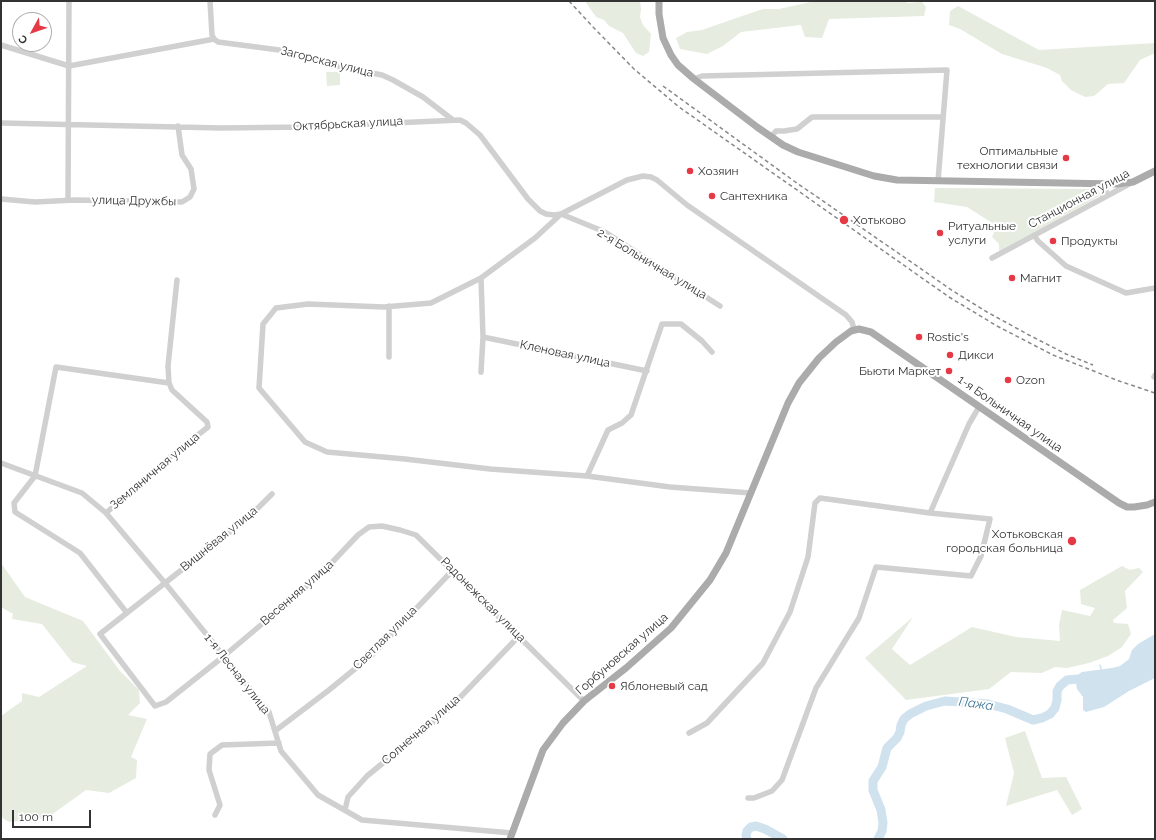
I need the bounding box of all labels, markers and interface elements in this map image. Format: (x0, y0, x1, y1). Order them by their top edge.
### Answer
north arrow (12, 12, 52, 52)
text: С (16, 32, 31, 46)
street label: Загорская улица (279, 44, 375, 80)
street label: Октябрьская улица (293, 114, 403, 134)
place label: Оптимальные технологии связи (957, 144, 1058, 172)
marker: Оптимальные технологии связи (1061, 153, 1071, 163)
place label: Хозяин (698, 164, 739, 178)
marker: Хозяин (685, 166, 695, 176)
street label: Станционная улица (1026, 166, 1132, 232)
place label: Сантехника (720, 189, 787, 203)
marker: Сантехника (707, 191, 717, 201)
street label: улица Дружбы (92, 193, 176, 209)
place label: Хотьково (853, 213, 906, 227)
marker: Хотьково (838, 214, 850, 226)
place label: Ритуальные услуги (948, 219, 1016, 247)
street label: 2-я Больничная улица (595, 226, 709, 302)
marker: Ритуальные услуги (935, 228, 945, 238)
place label: Продукты (1061, 234, 1118, 248)
marker: Продукты (1048, 236, 1058, 246)
place label: Магнит (1020, 271, 1062, 285)
marker: Магнит (1007, 273, 1017, 283)
place label: Rostic's (927, 330, 969, 344)
marker: Rostic's (914, 332, 924, 342)
street label: Кленовая улица (519, 337, 611, 371)
place label: Дикси (958, 348, 994, 362)
marker: Дикси (945, 350, 955, 360)
place label: Бьюти Маркет (859, 364, 941, 378)
marker: Бьюти Маркет (944, 366, 954, 376)
street label: 1-я Больничная улица (955, 373, 1065, 455)
place label: Ozon (1016, 373, 1045, 387)
marker: Ozon (1003, 375, 1013, 385)
street label: Земляничная улица (107, 429, 203, 513)
street label: Вишнёвая улица (178, 504, 260, 574)
place label: Хотьковская городская больница (946, 527, 1063, 555)
marker: Хотьковская городская больница (1066, 535, 1078, 547)
street label: Радонежская улица (438, 555, 528, 645)
street label: Весенняя улица (258, 557, 336, 629)
street label: Светлая улица (350, 603, 420, 673)
street label: Горбуновская улица (573, 610, 671, 698)
street label: 1-я Лесная улица (201, 631, 273, 717)
place label: Яблоневый сад (620, 679, 708, 693)
marker: Яблоневый сад (607, 681, 617, 691)
street label: Солнечная улица (379, 692, 463, 768)
water label: Пажа (958, 694, 994, 714)
scale bar (14, 802, 93, 828)
text: 100 m (19, 810, 53, 824)

